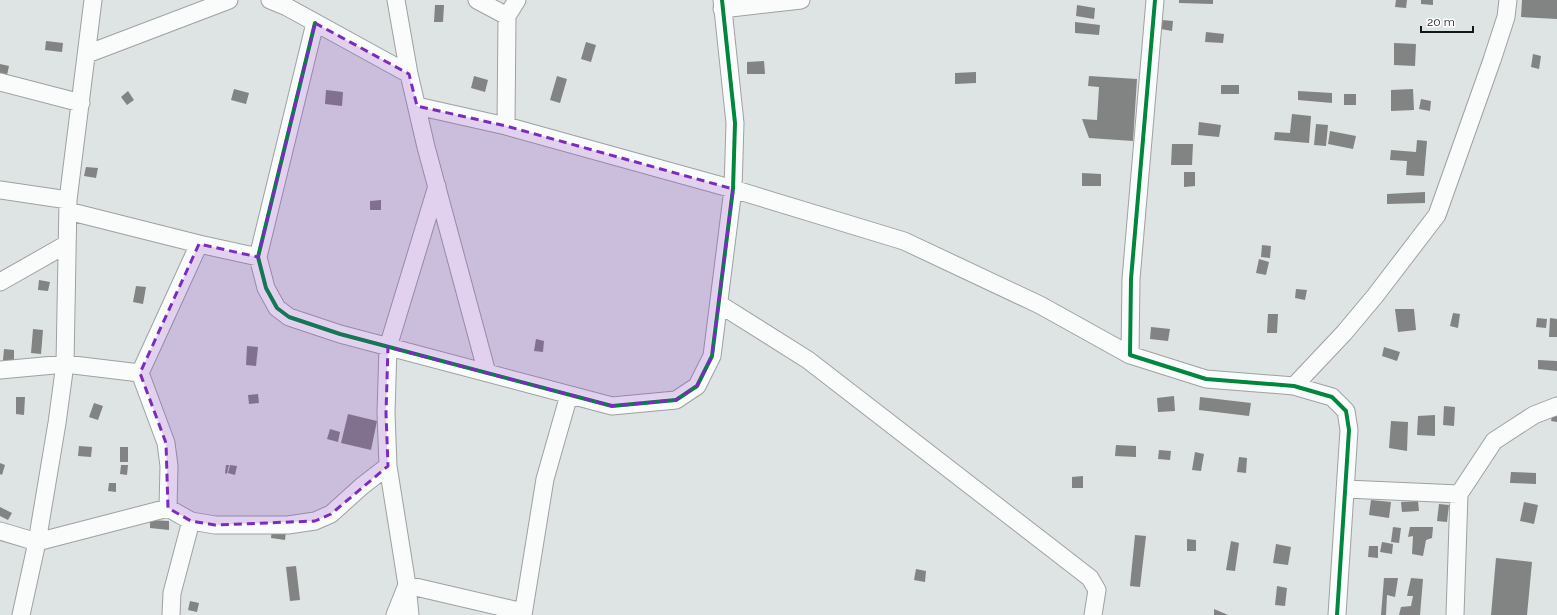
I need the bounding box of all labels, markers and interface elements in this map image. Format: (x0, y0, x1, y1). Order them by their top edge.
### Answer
scale bar (1421, 8, 1473, 34)
text: 20 m (1427, 15, 1455, 29)

